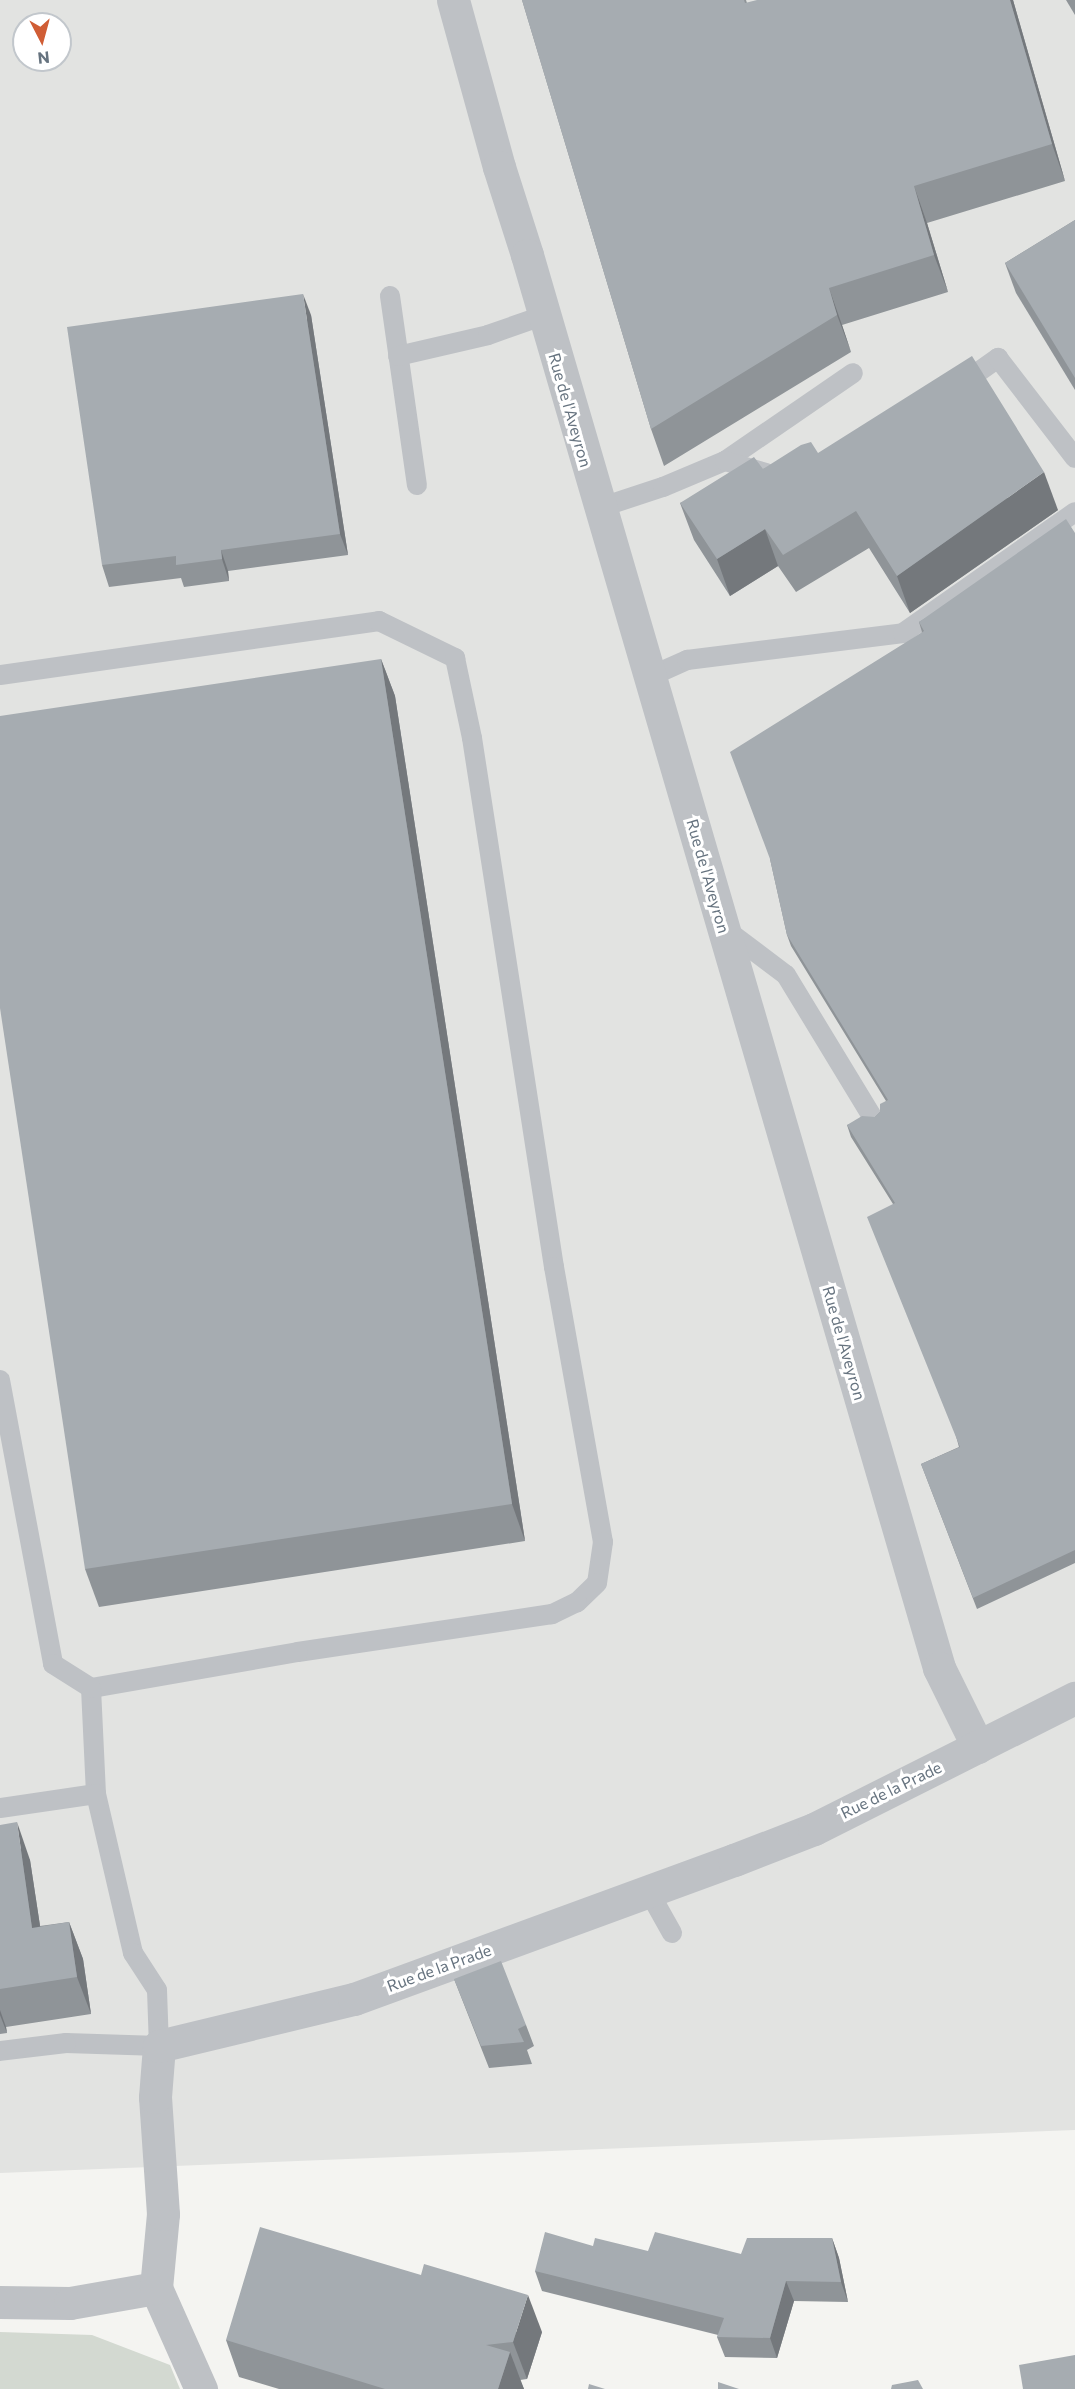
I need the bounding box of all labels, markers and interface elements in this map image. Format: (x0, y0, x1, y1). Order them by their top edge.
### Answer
north arrow (12, 12, 72, 72)
text: N (37, 48, 51, 68)
street label: Rue de l'Aveyron (545, 351, 595, 469)
street label: Rue de l'Aveyron (683, 817, 733, 935)
street label: Rue de l'Aveyron (819, 1284, 869, 1402)
street label: Rue de la Prade (838, 1757, 944, 1823)
street label: Rue de la Prade (384, 1940, 494, 1996)

